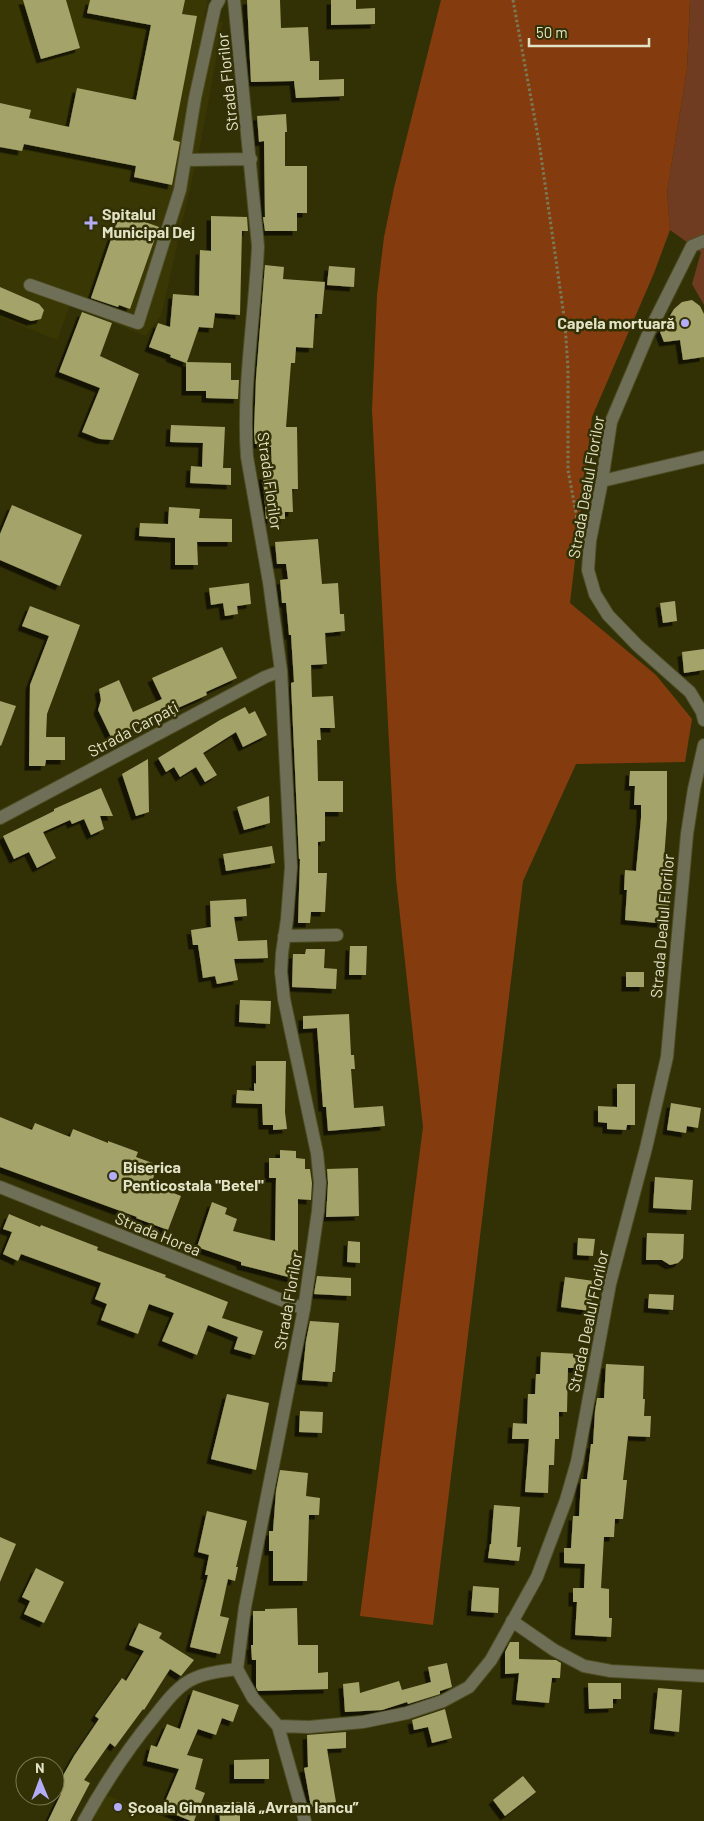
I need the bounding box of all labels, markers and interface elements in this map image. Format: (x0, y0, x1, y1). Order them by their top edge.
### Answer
scale bar (529, 15, 649, 47)
text: 50 m (536, 23, 568, 41)
street label: Strada Florilor (212, 32, 241, 132)
place label: Spitalul Municipal Dej (102, 204, 195, 241)
marker: Spitalul Municipal Dej (84, 216, 98, 230)
place label: Capela mortuară (557, 313, 675, 332)
marker: Capela mortuară (679, 317, 691, 329)
street label: Strada Dealul Florilor (564, 414, 607, 560)
street label: Strada Florilor (254, 431, 287, 531)
street label: Strada Carpați (84, 697, 181, 760)
street label: Strada Dealul Florilor (646, 853, 677, 999)
place label: Biserica Penticostala "Betel" (123, 1157, 264, 1194)
marker: Biserica Penticostala "Betel" (107, 1170, 119, 1182)
street label: Strada Horea (113, 1208, 204, 1259)
street label: Strada Dealul Florilor (563, 1248, 612, 1394)
street label: Strada Florilor (270, 1250, 305, 1351)
north arrow (15, 1756, 65, 1806)
text: N (35, 1759, 45, 1776)
place label: Școala Gimnazială „Avram Iancu” (128, 1797, 359, 1816)
marker: Școala Gimnazială „Avram Iancu” (112, 1801, 124, 1813)

